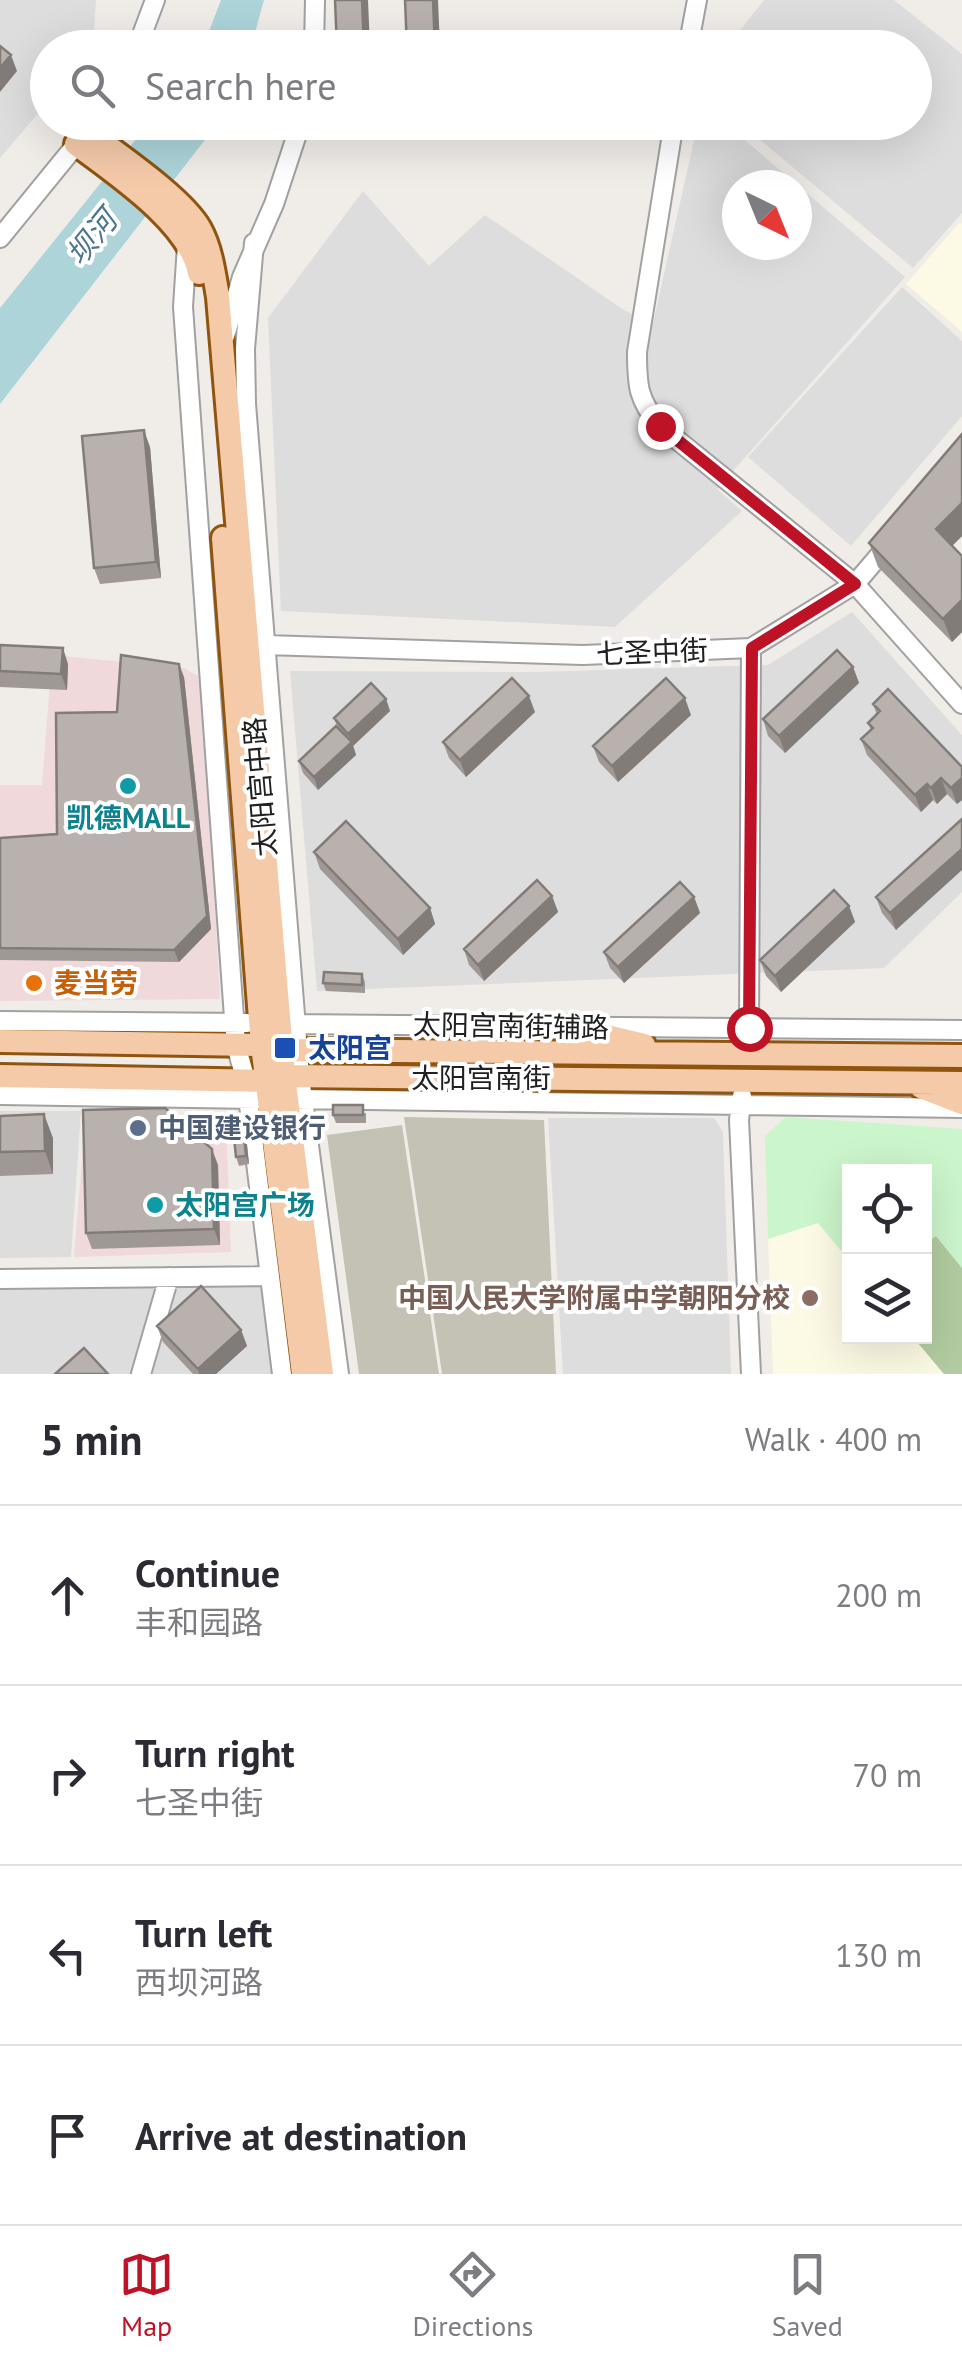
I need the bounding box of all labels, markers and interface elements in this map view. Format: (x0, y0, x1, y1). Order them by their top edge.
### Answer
search box (30, 30, 932, 140)
icon: search (65, 58, 120, 113)
text: Search here (145, 61, 337, 110)
north arrow (722, 170, 812, 260)
water label: 坝河 (57, 198, 128, 273)
route end (638, 404, 684, 450)
street label: 七圣中街 (595, 631, 709, 672)
street label: 太阳宫中路 (235, 716, 284, 858)
marker: 凯德MALL (117, 775, 139, 797)
place label: 凯德MALL (66, 799, 191, 836)
place label: 麦当劳 (54, 964, 138, 1001)
marker: 麦当劳 (23, 972, 45, 994)
street label: 太阳宫南街辅路 (413, 1005, 609, 1046)
route start (727, 1006, 773, 1052)
place label: 太阳宫 (308, 1029, 392, 1066)
marker: 太阳宫 (272, 1035, 298, 1061)
street label: 太阳宫南街 (411, 1059, 551, 1096)
place label: 中国建设银行 (158, 1109, 326, 1146)
marker: 中国建设银行 (127, 1117, 149, 1139)
map controls (842, 1164, 932, 1344)
button: locate (842, 1164, 932, 1254)
place label: 太阳宫广场 (175, 1186, 315, 1223)
marker: 太阳宫广场 (144, 1194, 166, 1216)
button: layers (842, 1254, 932, 1344)
place label: 中国人民大学附属中学朝阳分校 (398, 1279, 790, 1316)
marker: 中国人民大学附属中学朝阳分校 (799, 1287, 821, 1309)
text: 5 min (40, 1412, 142, 1467)
text: Walk · 400 m (745, 1418, 922, 1460)
text: Continue (135, 1548, 280, 1597)
icon: ahead (40, 1568, 95, 1623)
text: 200 m (835, 1574, 922, 1616)
text: 丰和园路 (135, 1601, 263, 1643)
text: Turn right (135, 1728, 295, 1777)
icon: right (40, 1748, 95, 1803)
text: 70 m (853, 1754, 922, 1796)
text: 七圣中街 (135, 1781, 263, 1823)
text: Turn left (135, 1908, 272, 1957)
icon: left (40, 1928, 95, 1983)
text: 130 m (835, 1934, 922, 1976)
text: 西坝河路 (135, 1961, 263, 2003)
icon: arrive (40, 2108, 95, 2163)
text: Arrive at destination (135, 2111, 467, 2160)
tab: Map (119, 2247, 174, 2344)
tab: Directions (412, 2247, 533, 2344)
tab: Saved (772, 2247, 843, 2344)

